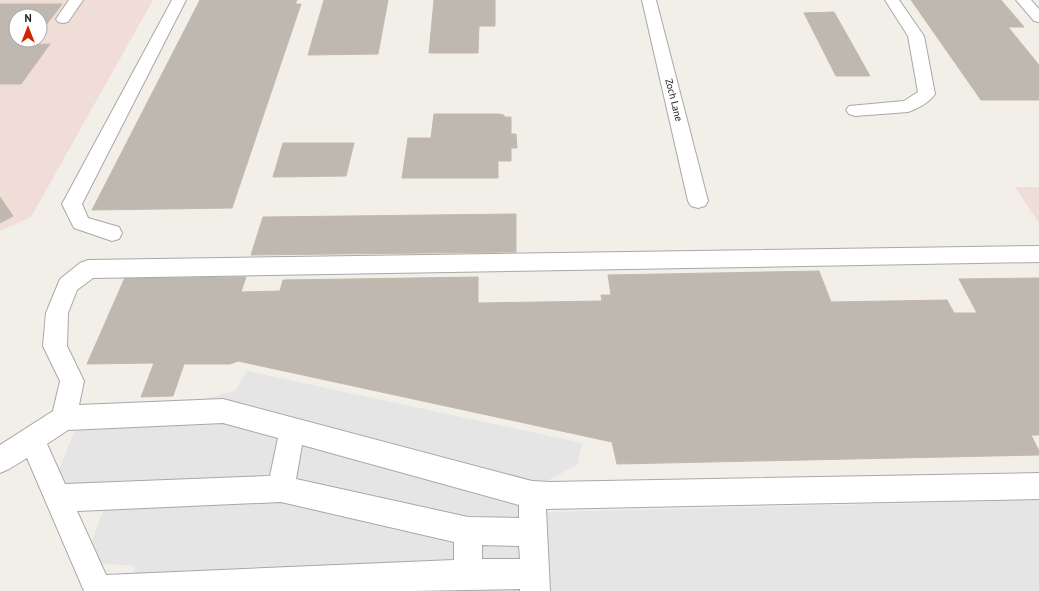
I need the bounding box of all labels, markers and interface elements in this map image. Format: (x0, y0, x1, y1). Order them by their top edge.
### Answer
north arrow (8, 8, 48, 48)
text: N (24, 11, 32, 25)
street label: Zoch Lane (662, 77, 686, 123)

